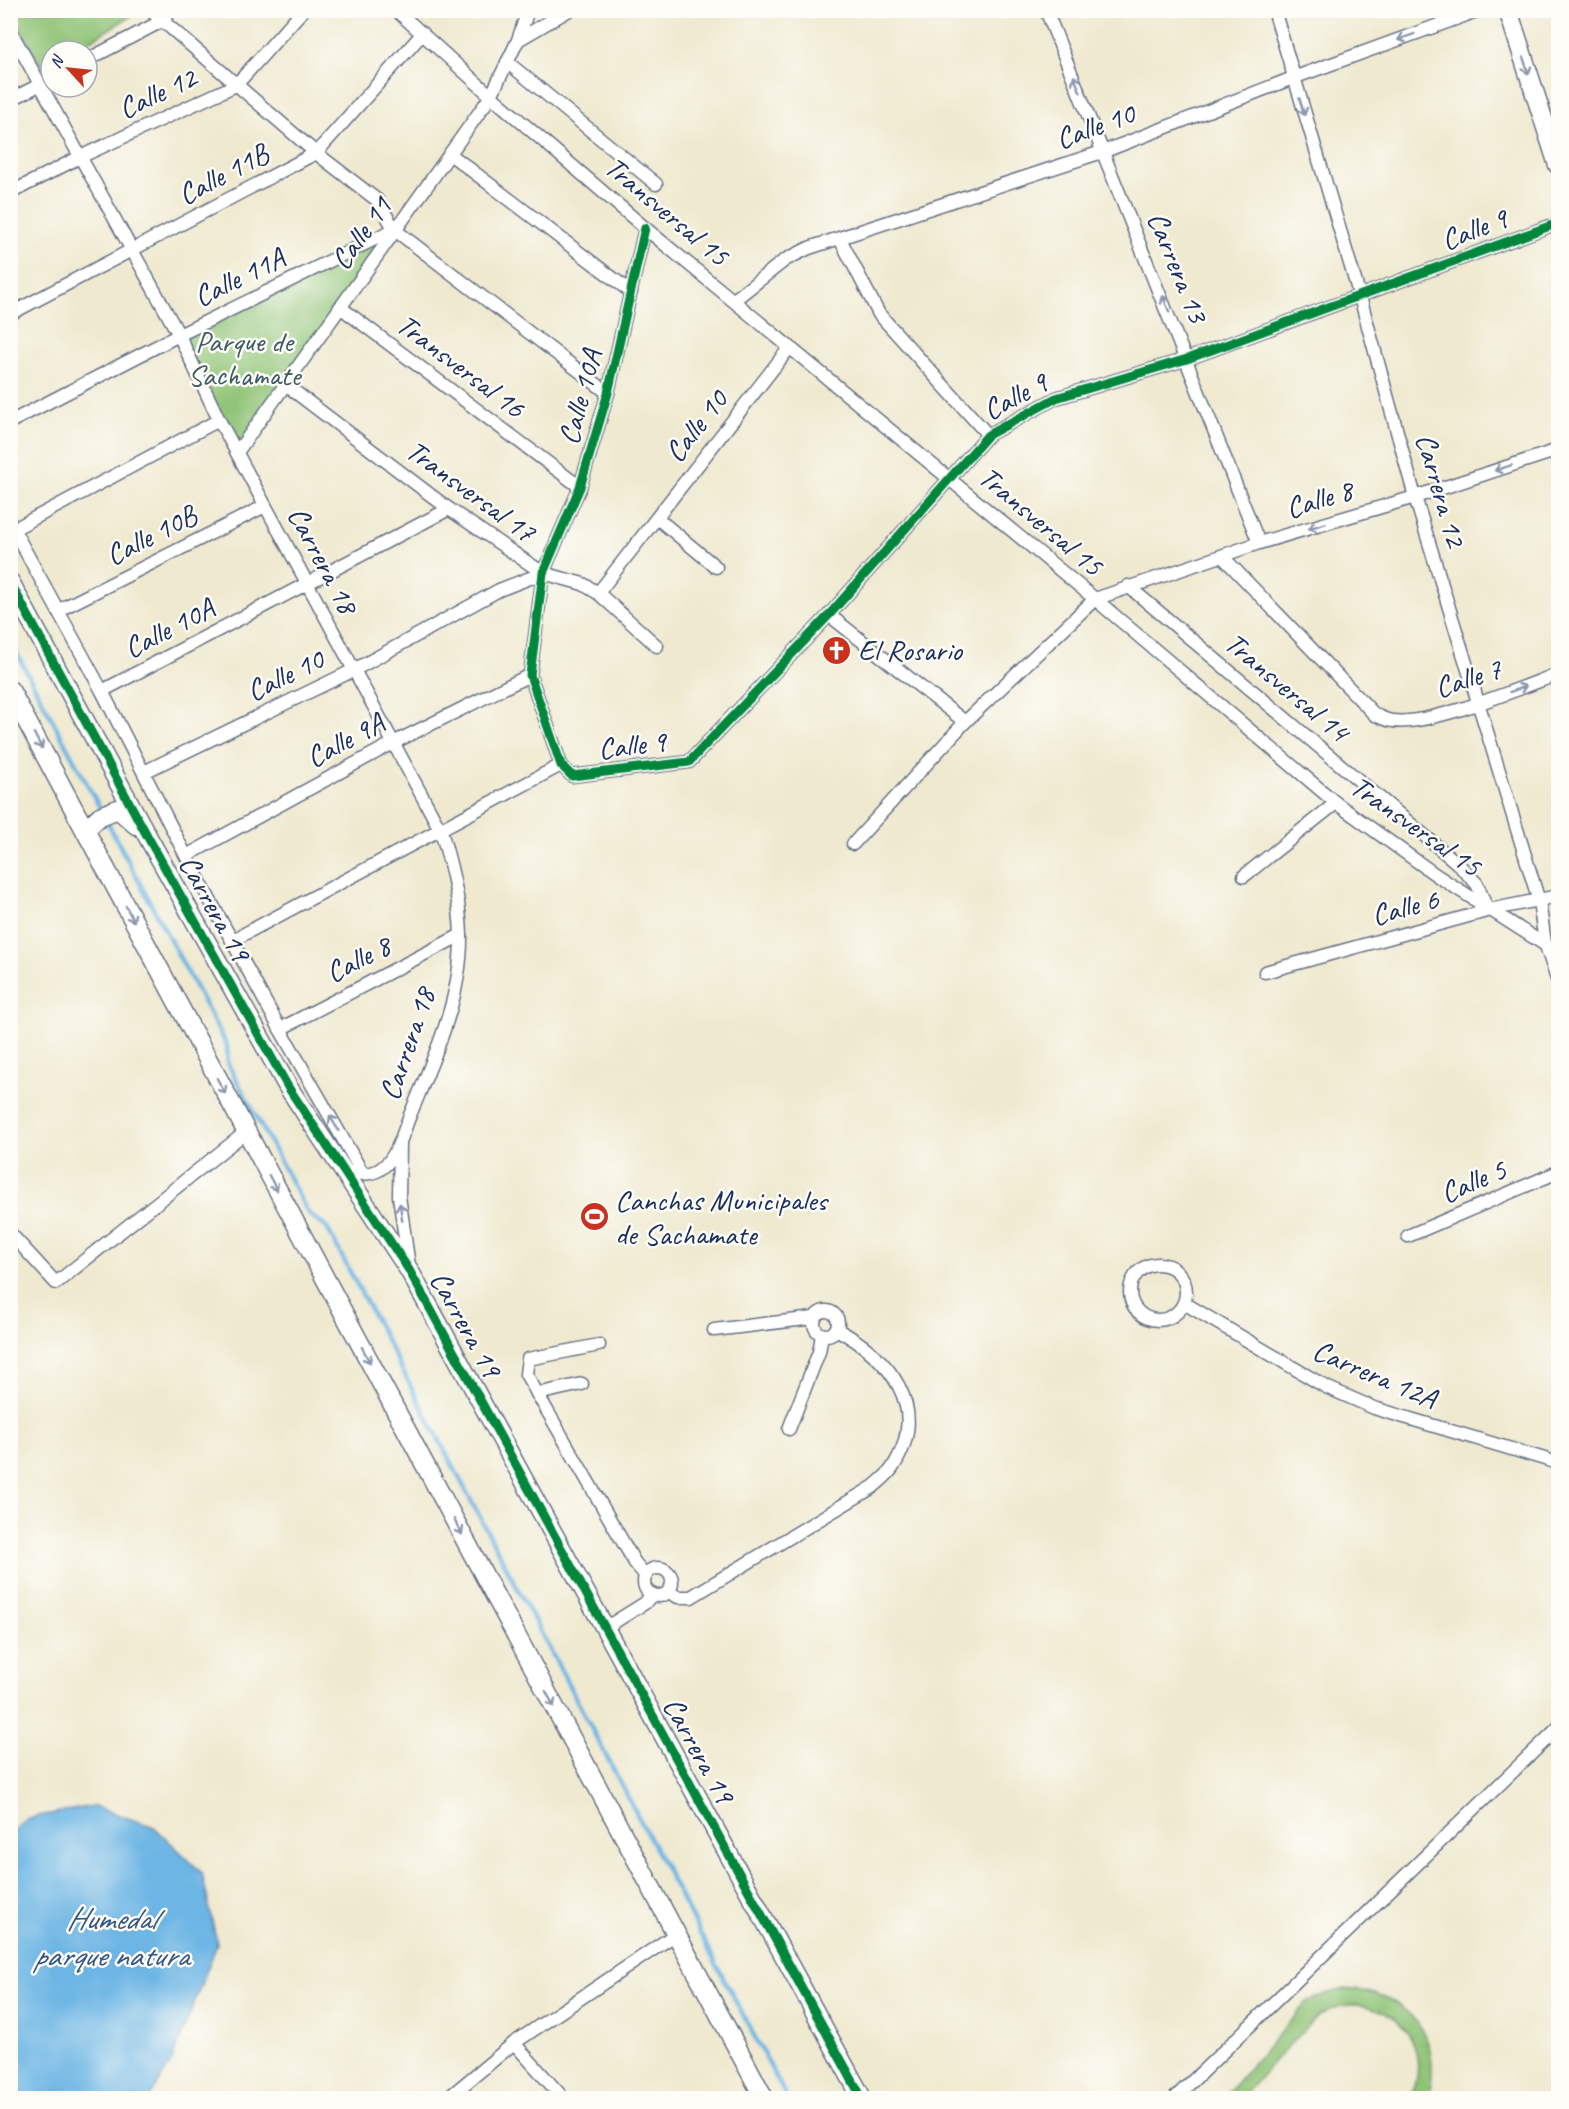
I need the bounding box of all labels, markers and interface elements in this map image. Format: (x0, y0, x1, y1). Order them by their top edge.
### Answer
one-way arrow (1397, 33, 1415, 44)
north arrow (39, 39, 99, 99)
text: N (45, 51, 69, 72)
one-way arrow (1521, 56, 1532, 75)
street label: Calle 12 (112, 58, 204, 127)
one-way arrow (1071, 76, 1082, 94)
street label: Calle 10 (1050, 93, 1142, 158)
one-way arrow (1297, 97, 1308, 116)
street label: Calle 11B (171, 133, 277, 214)
street label: Transversal 15 (597, 148, 738, 275)
street label: Calle 11 (322, 188, 401, 277)
street label: Calle 9 (1435, 198, 1515, 259)
street label: Carrera 13 (1139, 206, 1218, 330)
street label: Calle 11A (187, 238, 292, 315)
one-way arrow (1160, 295, 1171, 314)
street label: Transversal 16 (389, 305, 534, 428)
park label: Parque de Sachamate (188, 322, 302, 394)
street label: Calle 10A (549, 344, 611, 449)
street label: Calle 9 (976, 362, 1056, 429)
street label: Calle 10 (656, 380, 738, 470)
street label: Carrera 12 (1407, 429, 1476, 553)
street label: Transversal 17 (399, 431, 545, 552)
street label: Transversal 15 (971, 458, 1112, 585)
one-way arrow (1494, 463, 1513, 474)
street label: Calle 8 (1281, 470, 1359, 527)
street label: Calle 10B (99, 495, 205, 574)
street label: Carrera 18 (279, 500, 368, 622)
one-way arrow (1308, 521, 1327, 532)
street label: Calle 10A (117, 588, 222, 667)
street label: Transversal 14 (1217, 624, 1359, 752)
place label: El Rosario (858, 631, 963, 669)
church icon: El Rosario (821, 634, 853, 666)
street label: Calle 10 (240, 639, 332, 710)
street label: Calle 7 (1430, 649, 1508, 707)
one-way arrow (1508, 682, 1527, 693)
street label: Calle 9A (299, 703, 392, 776)
street label: Calle 9 (596, 722, 671, 768)
one-way arrow (33, 732, 44, 750)
street label: Transversal 15 (1343, 767, 1490, 886)
street label: Carrera 19 (170, 848, 261, 970)
street label: Calle 6 (1367, 879, 1444, 934)
one-way arrow (125, 904, 136, 922)
street label: Calle 8 (319, 926, 399, 991)
street label: Carrera 18 (370, 981, 445, 1105)
one-way arrow (216, 1076, 227, 1094)
one-way arrow (328, 1115, 340, 1132)
street label: Calle 5 (1434, 1150, 1513, 1212)
one-way arrow (268, 1174, 279, 1192)
place label: Canchas Municipales de Sachamate (615, 1181, 830, 1253)
sports icon: Canchas Municipales de Sachamate (578, 1201, 610, 1233)
one-way arrow (396, 1203, 407, 1223)
street label: Carrera 19 (421, 1264, 512, 1386)
street label: Carrera 12A (1307, 1331, 1445, 1418)
one-way arrow (361, 1346, 372, 1364)
one-way arrow (452, 1518, 464, 1535)
one-way arrow (544, 1690, 556, 1707)
street label: Carrera 19 (654, 1690, 745, 1812)
water label: Humedal parque natura (32, 1898, 192, 1976)

